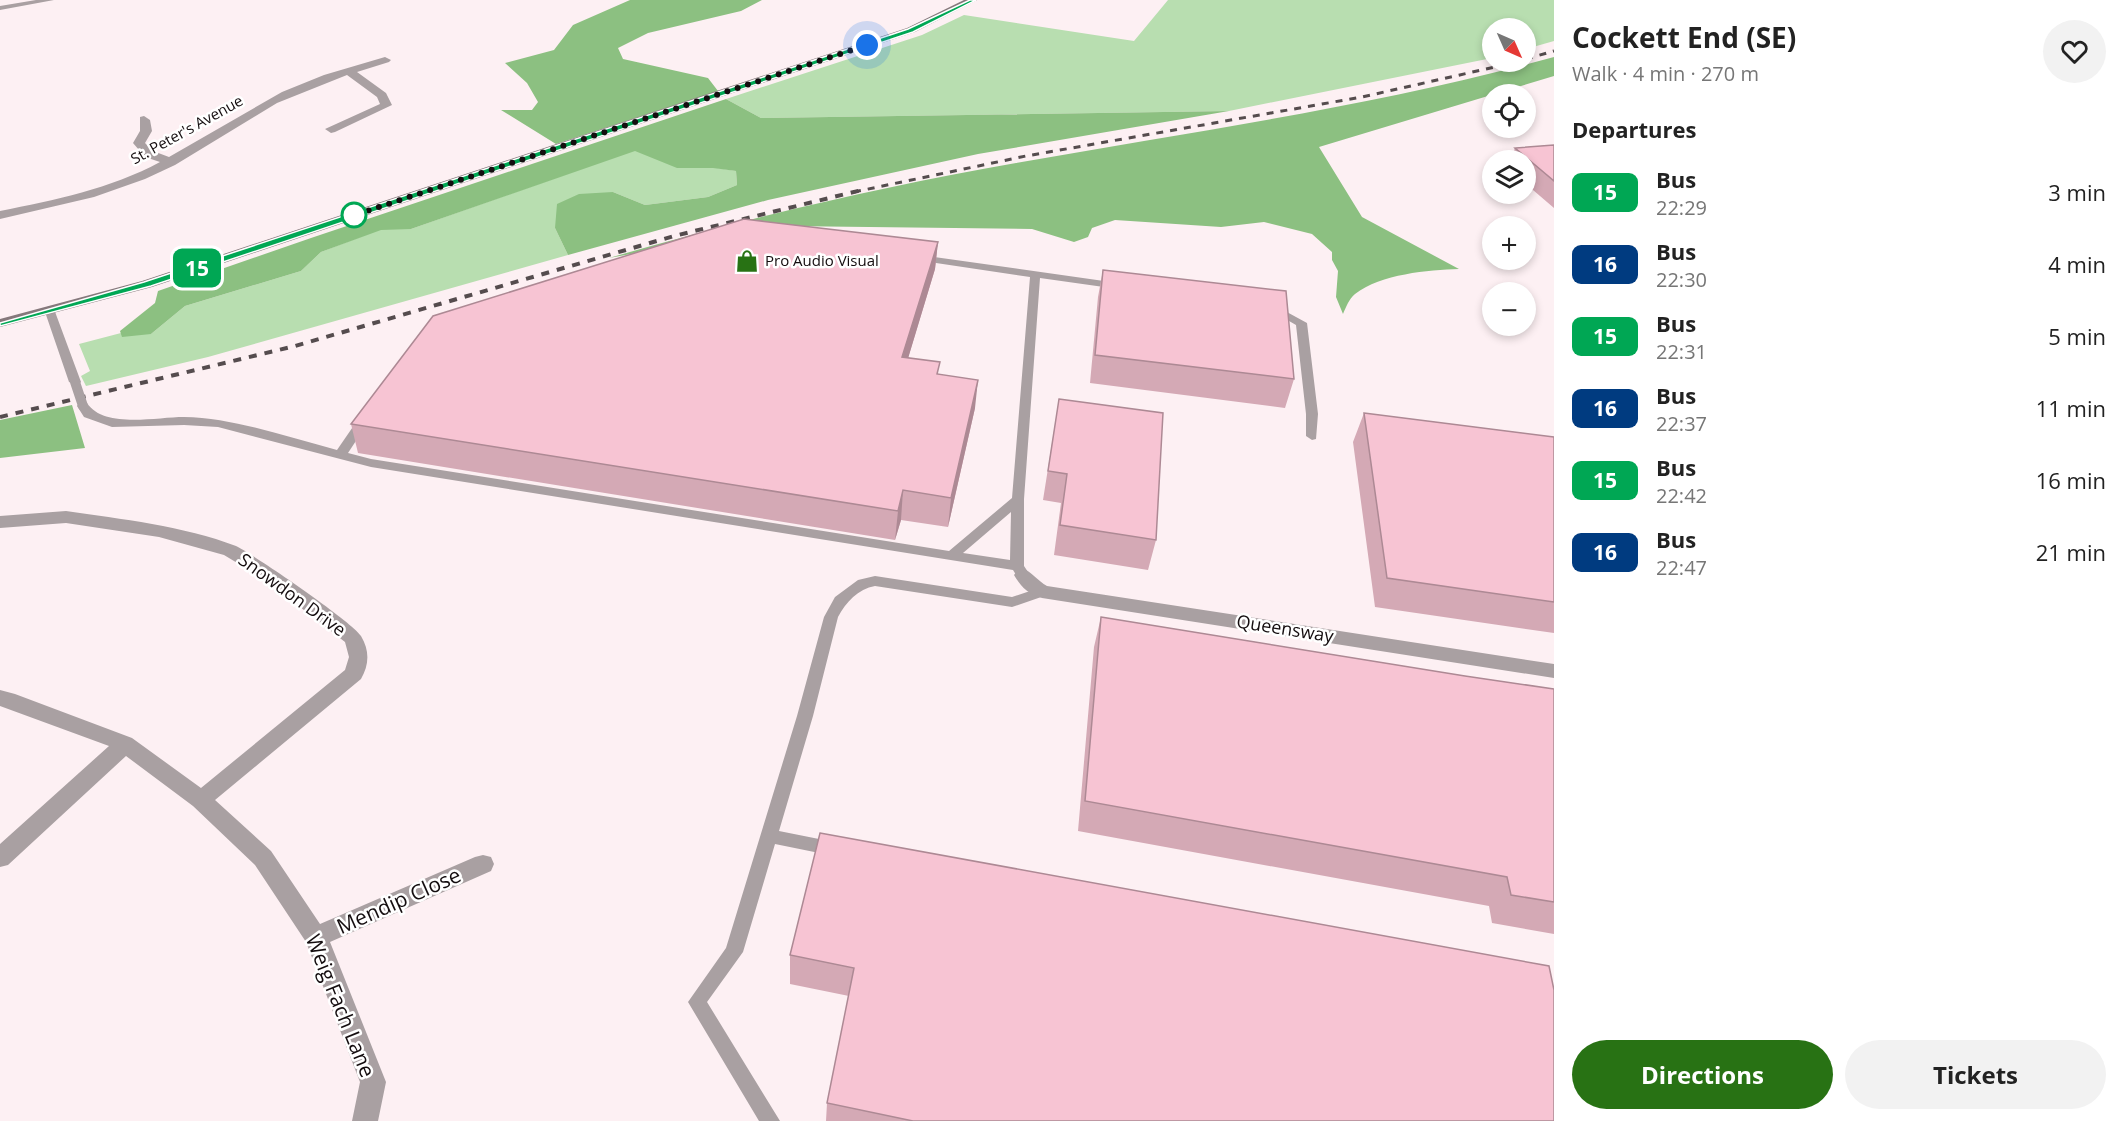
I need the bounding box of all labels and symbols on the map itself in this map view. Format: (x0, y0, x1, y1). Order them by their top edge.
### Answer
north arrow (1482, 18, 1536, 72)
your location (852, 30, 882, 60)
street label: St. Peter's Avenue (127, 90, 246, 168)
unlabelled marker (341, 202, 367, 228)
line badge: 15 (170, 248, 224, 288)
shop icon: Pro Audio Visual (734, 248, 760, 274)
place label: Pro Audio Visual (765, 250, 879, 270)
street label: Snowdon Drive (234, 547, 351, 641)
street label: Queensway (1235, 609, 1336, 648)
street label: Mendip Close (332, 860, 465, 940)
street label: Weig Fach Lane (300, 930, 382, 1081)

